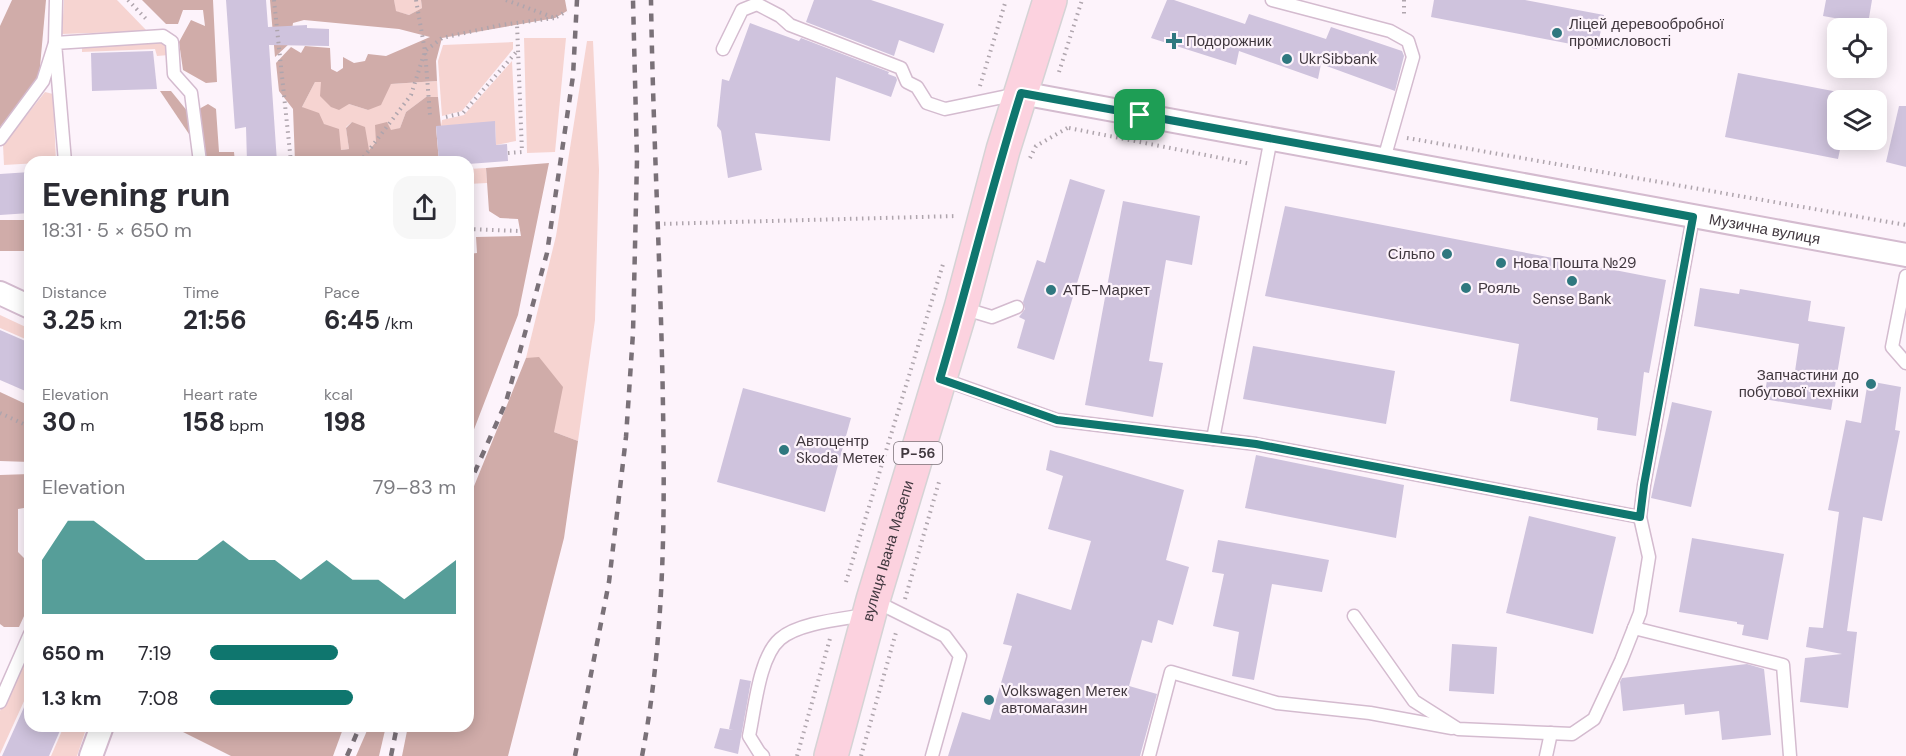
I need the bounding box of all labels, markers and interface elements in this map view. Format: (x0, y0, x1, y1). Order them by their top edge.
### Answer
place label: Ліцей деревообробної промисловості (1569, 14, 1725, 51)
map controls (1827, 18, 1887, 150)
button: locate (1827, 18, 1887, 78)
marker: Ліцей деревообробної промисловості (1550, 26, 1564, 40)
place label: Подорожник (1186, 31, 1272, 51)
marker: Подорожник (1167, 34, 1181, 48)
place label: UkrSibbank (1299, 49, 1378, 69)
marker: UkrSibbank (1280, 52, 1294, 66)
pin (1114, 89, 1165, 140)
button: layers (1827, 90, 1887, 150)
icon: arrive (1123, 98, 1156, 131)
text: Evening run (42, 173, 230, 216)
button: share (393, 176, 456, 239)
street label: Музична вулиця (1707, 209, 1822, 249)
text: 18:31 · 5 × 650 m (42, 217, 192, 243)
place label: Сільпо (1388, 244, 1435, 264)
marker: Сільпо (1440, 247, 1454, 261)
place label: Нова Пошта №29 (1513, 253, 1637, 273)
marker: Нова Пошта №29 (1494, 256, 1508, 270)
marker: Sense Bank (1565, 274, 1579, 288)
place label: Рояль (1478, 278, 1521, 298)
place label: АТБ-Маркет (1063, 280, 1150, 300)
marker: Рояль (1459, 281, 1473, 295)
text: Distance (42, 282, 107, 303)
text: Time (183, 282, 219, 303)
text: Pace (324, 282, 360, 303)
marker: АТБ-Маркет (1044, 283, 1058, 297)
place label: Sense Bank (1532, 289, 1612, 309)
text: 3.25 (42, 303, 95, 337)
text: 21:56 (183, 303, 247, 337)
text: 6:45 (324, 303, 380, 337)
text: km (95, 313, 122, 334)
text: /km (380, 313, 413, 334)
place label: Запчастини до побутової техніки (1739, 365, 1859, 402)
marker: Запчастини до побутової техніки (1864, 377, 1878, 391)
text: Elevation (42, 384, 109, 405)
text: Heart rate (183, 384, 258, 405)
text: kcal (324, 384, 353, 405)
text: 30 (42, 405, 76, 439)
text: 158 (183, 405, 225, 439)
text: 198 (324, 405, 366, 439)
text: m (76, 415, 95, 436)
text: bpm (225, 415, 264, 436)
place label: Автоцентр Skoda Метек (796, 431, 885, 468)
road number: Р-56 (894, 442, 942, 464)
marker: Автоцентр Skoda Метек (777, 443, 791, 457)
text: Elevation (42, 474, 125, 500)
text: 79–83 m (373, 474, 456, 500)
street label: вулиця Івана Мазепи (858, 478, 918, 623)
text: 650 m (42, 640, 104, 666)
text: 7:19 (138, 640, 172, 666)
place label: Volkswagen Метек автомагазин (1001, 681, 1128, 718)
text: 1.3 km (42, 685, 101, 711)
text: 7:08 (138, 685, 179, 711)
marker: Volkswagen Метек автомагазин (982, 693, 996, 707)

